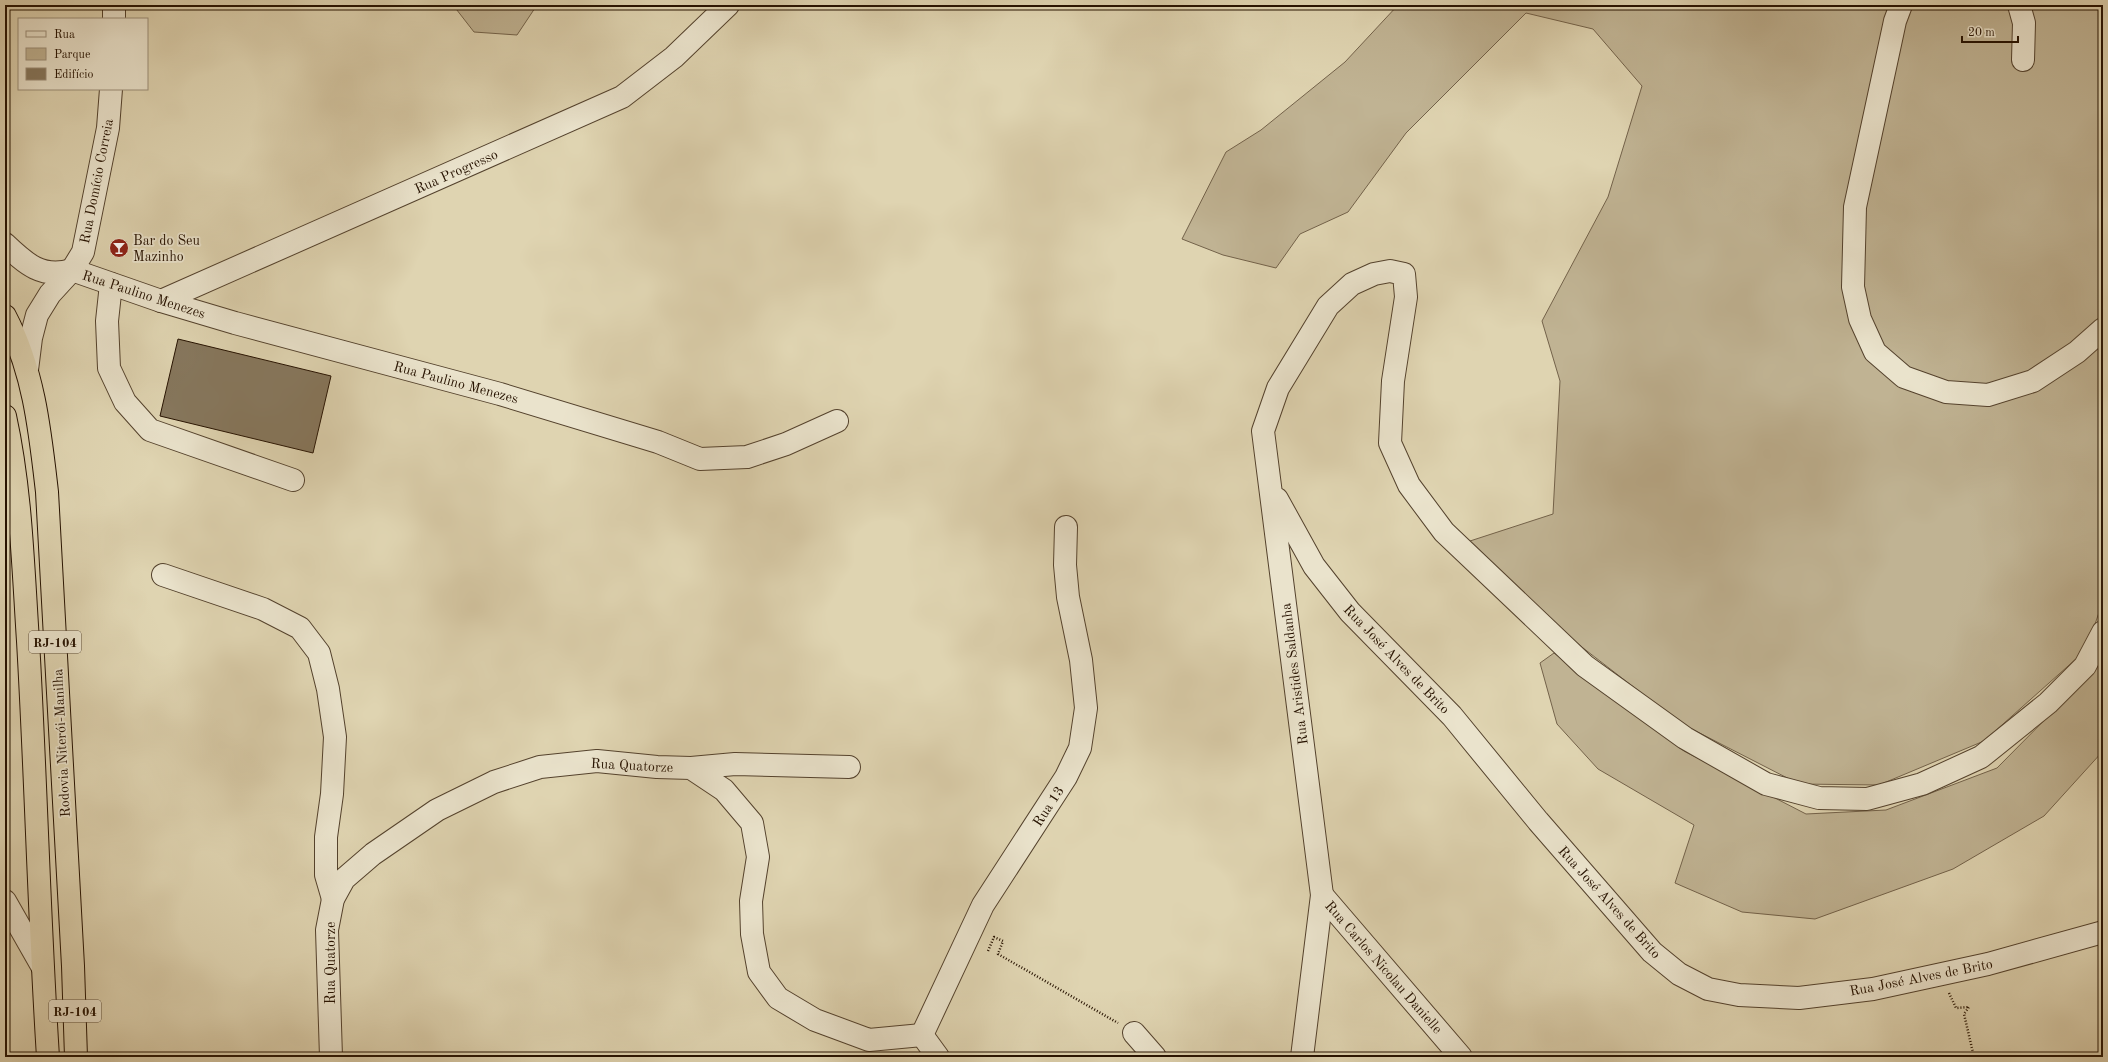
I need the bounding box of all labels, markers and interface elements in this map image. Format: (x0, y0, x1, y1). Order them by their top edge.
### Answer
legend (18, 18, 148, 90)
scale bar (1962, 18, 2018, 44)
text: 20 m (1968, 27, 1995, 39)
text: Rua (54, 29, 75, 41)
text: Parque (54, 49, 91, 61)
text: Edifício (54, 69, 93, 81)
street label: Rua Domício Correia (78, 118, 116, 245)
street label: Rua Progresso (413, 147, 500, 196)
place label: Bar do Seu Mazinho (133, 234, 201, 264)
bar icon: Bar do Seu Mazinho (108, 237, 130, 259)
street label: Rua Paulino Menezes (80, 268, 207, 321)
street label: Rua Paulino Menezes (392, 360, 520, 406)
street label: Rua Aristides Saldanha (1279, 602, 1311, 746)
street label: Rua José Alves de Brito (1341, 602, 1452, 717)
road number: RJ-104 (29, 631, 81, 653)
street label: Rodovia Niterói-Manilha (51, 668, 73, 817)
street label: Rua Quatorze (590, 757, 674, 775)
street label: Rua 13 (1031, 784, 1067, 829)
street label: Rua José Alves de Brito (1555, 844, 1663, 962)
street label: Rua Carlos Nicolau Danielle (1322, 899, 1444, 1037)
street label: Rua Quatorze (324, 922, 338, 1004)
street label: Rua José Alves de Brito (1848, 957, 1994, 999)
road number: RJ-104 (49, 1000, 101, 1022)

